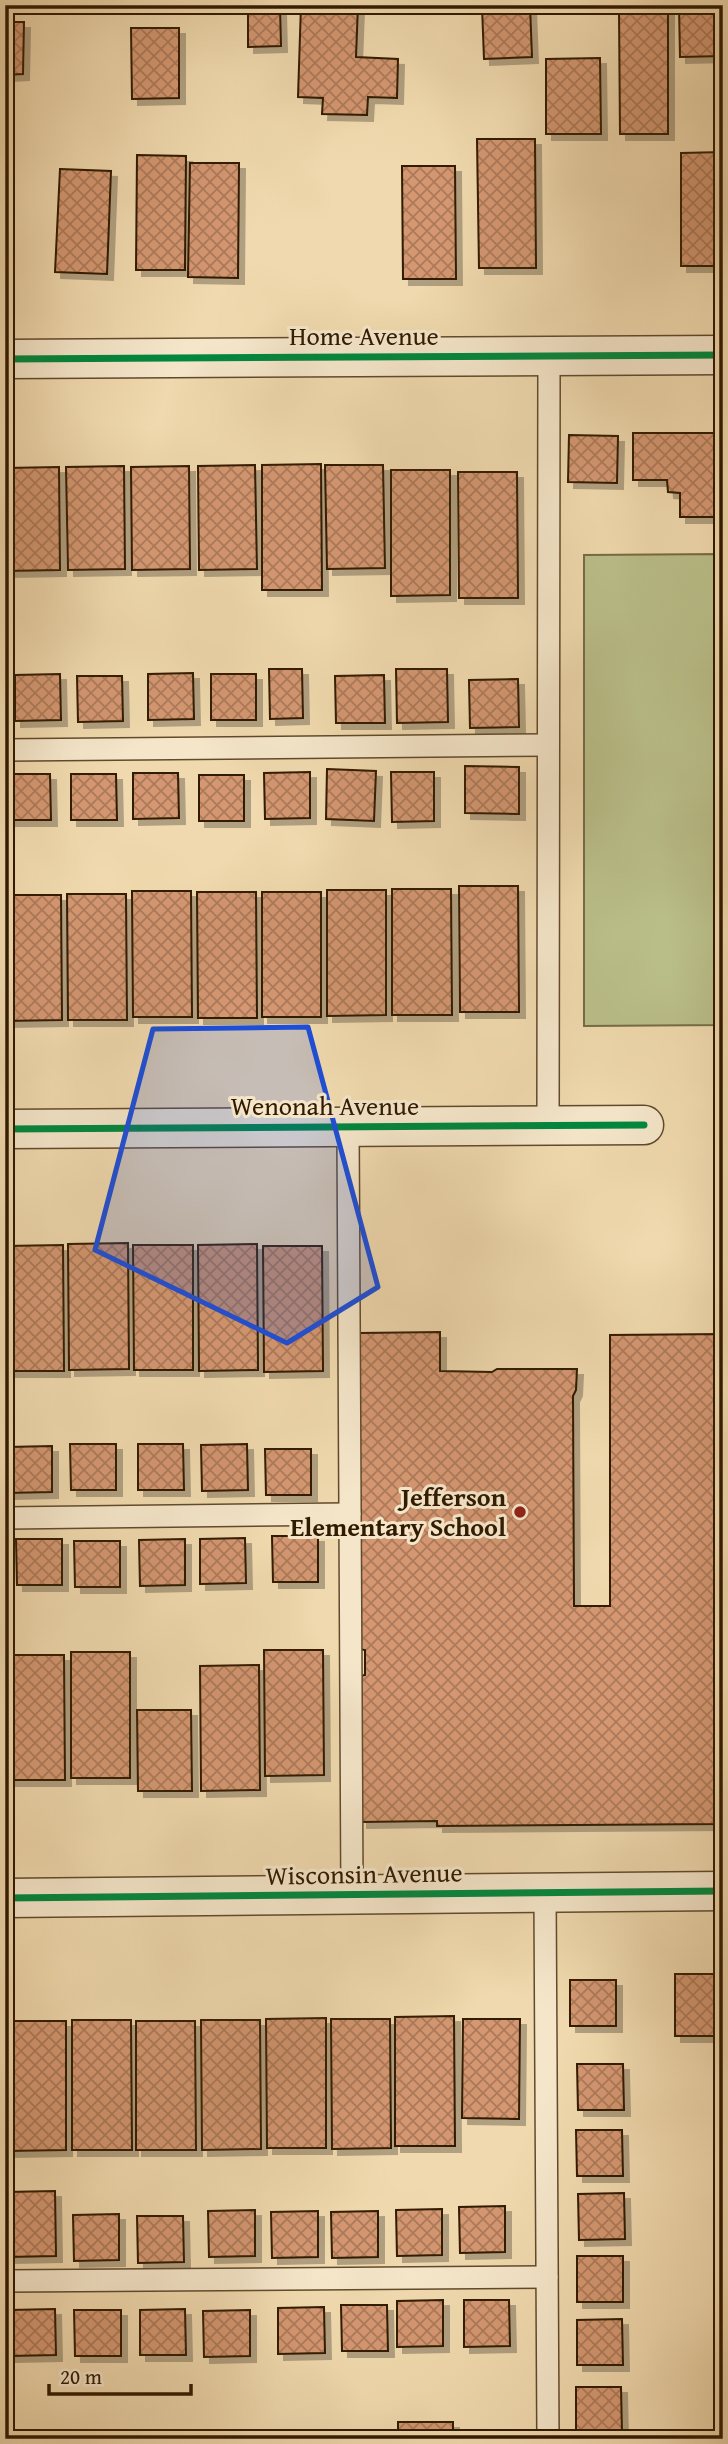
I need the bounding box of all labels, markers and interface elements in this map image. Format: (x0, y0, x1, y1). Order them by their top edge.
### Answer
street label: Home Avenue (289, 316, 439, 355)
street label: Wenonah Avenue (231, 1086, 419, 1125)
place label: Jefferson Elementary School (290, 1477, 507, 1546)
marker: Jefferson Elementary School (512, 1504, 528, 1520)
street label: Wisconsin Avenue (265, 1852, 463, 1895)
scale bar (49, 2353, 191, 2397)
text: 20 m (60, 2361, 102, 2392)

